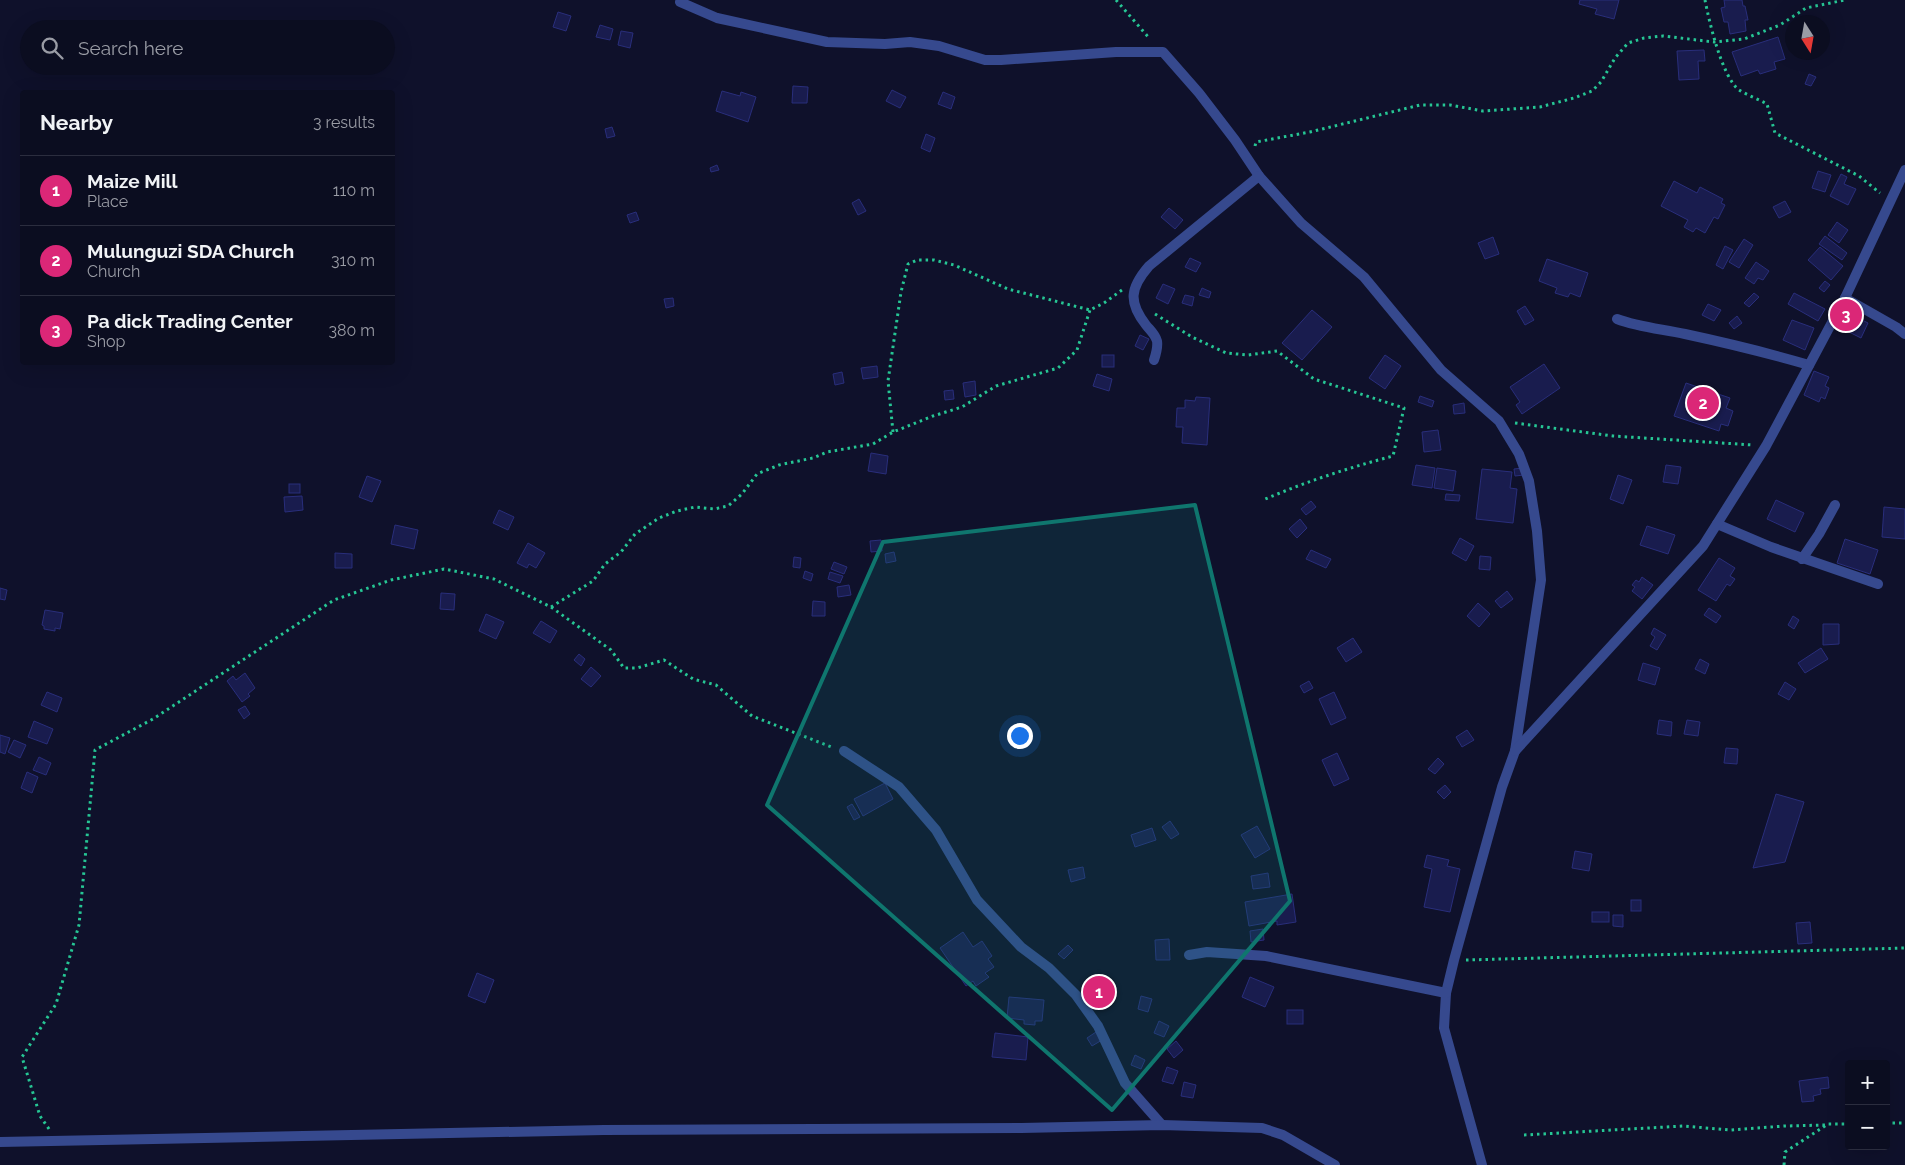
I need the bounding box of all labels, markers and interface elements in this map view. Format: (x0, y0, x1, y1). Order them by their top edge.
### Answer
north arrow (1785, 15, 1830, 60)
search box (20, 20, 395, 75)
icon: search (38, 34, 66, 62)
text: Search here (78, 37, 184, 59)
text: Nearby (40, 110, 113, 135)
text: 3 results (313, 113, 375, 132)
text: Maize Mill (87, 170, 178, 192)
text: 1 (52, 181, 60, 200)
text: 110 m (333, 181, 375, 200)
text: Place (87, 192, 128, 211)
text: Mulunguzi SDA Church (87, 240, 294, 262)
text: 2 (51, 251, 61, 270)
text: 310 m (331, 251, 375, 270)
text: Church (87, 262, 140, 281)
pin: 3 (1830, 296, 1862, 334)
text: Pa dick Trading Center (87, 310, 293, 332)
text: 3 (52, 321, 60, 340)
text: 380 m (328, 321, 375, 340)
text: Shop (87, 332, 125, 351)
pin: 2 (1687, 384, 1719, 422)
your location (1007, 723, 1033, 749)
pin: 1 (1083, 973, 1115, 1011)
map controls (1845, 1060, 1890, 1150)
button: + (1845, 1060, 1890, 1105)
button: − (1845, 1105, 1890, 1150)

